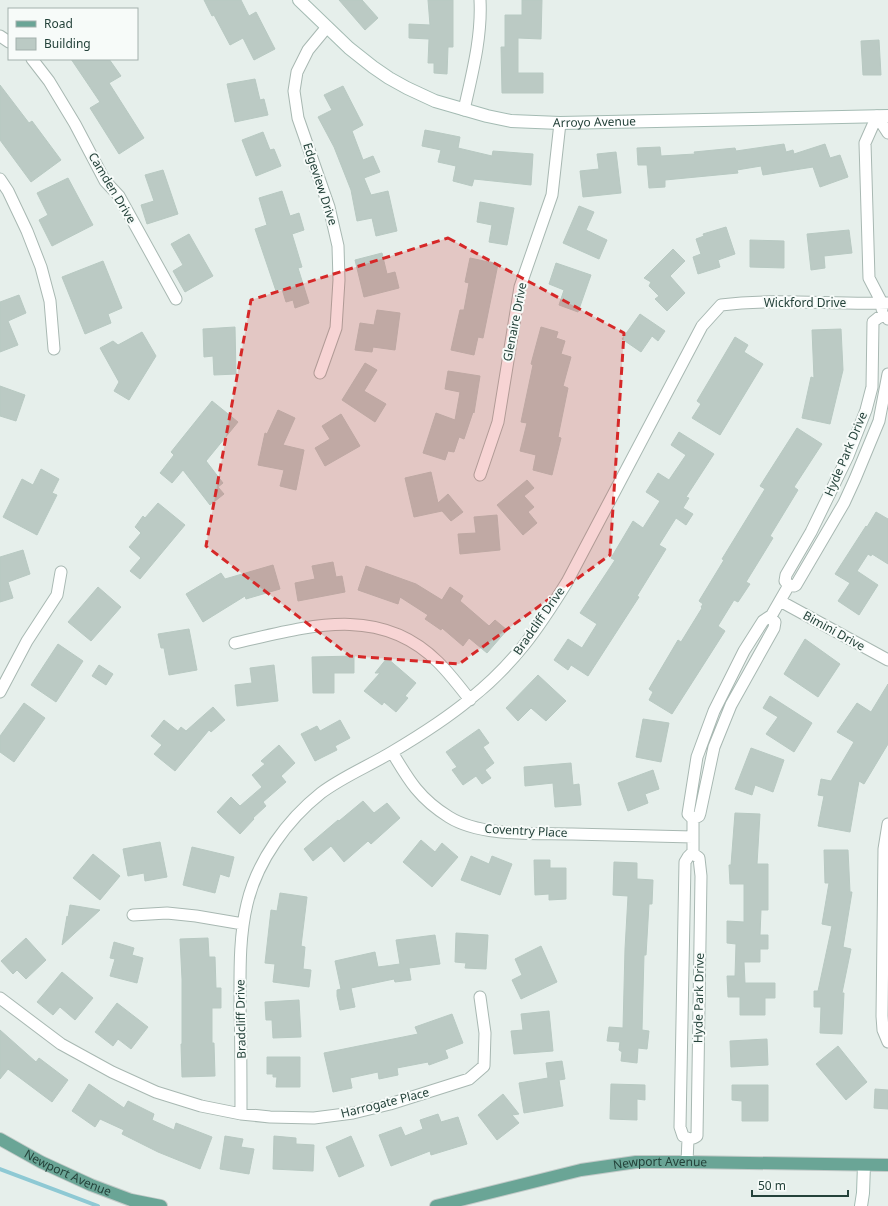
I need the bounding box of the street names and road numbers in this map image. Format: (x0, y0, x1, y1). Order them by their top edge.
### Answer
street label: Arroyo Avenue (553, 112, 636, 131)
street label: Edgeview Drive (299, 140, 342, 228)
street label: Camden Drive (85, 149, 140, 227)
street label: Glenaire Drive (499, 281, 531, 363)
street label: Wickford Drive (764, 294, 847, 311)
street label: Hyde Park Drive (820, 409, 871, 499)
street label: Bradcliff Drive (509, 583, 569, 658)
street label: Bimini Drive (800, 607, 869, 655)
street label: Coventry Place (484, 820, 568, 841)
street label: Hyde Park Drive (689, 952, 708, 1043)
street label: Bradcliff Drive (231, 979, 250, 1059)
street label: Harrogate Place (339, 1083, 431, 1122)
street label: Newport Avenue (21, 1145, 114, 1200)
street label: Newport Avenue (612, 1153, 708, 1173)

